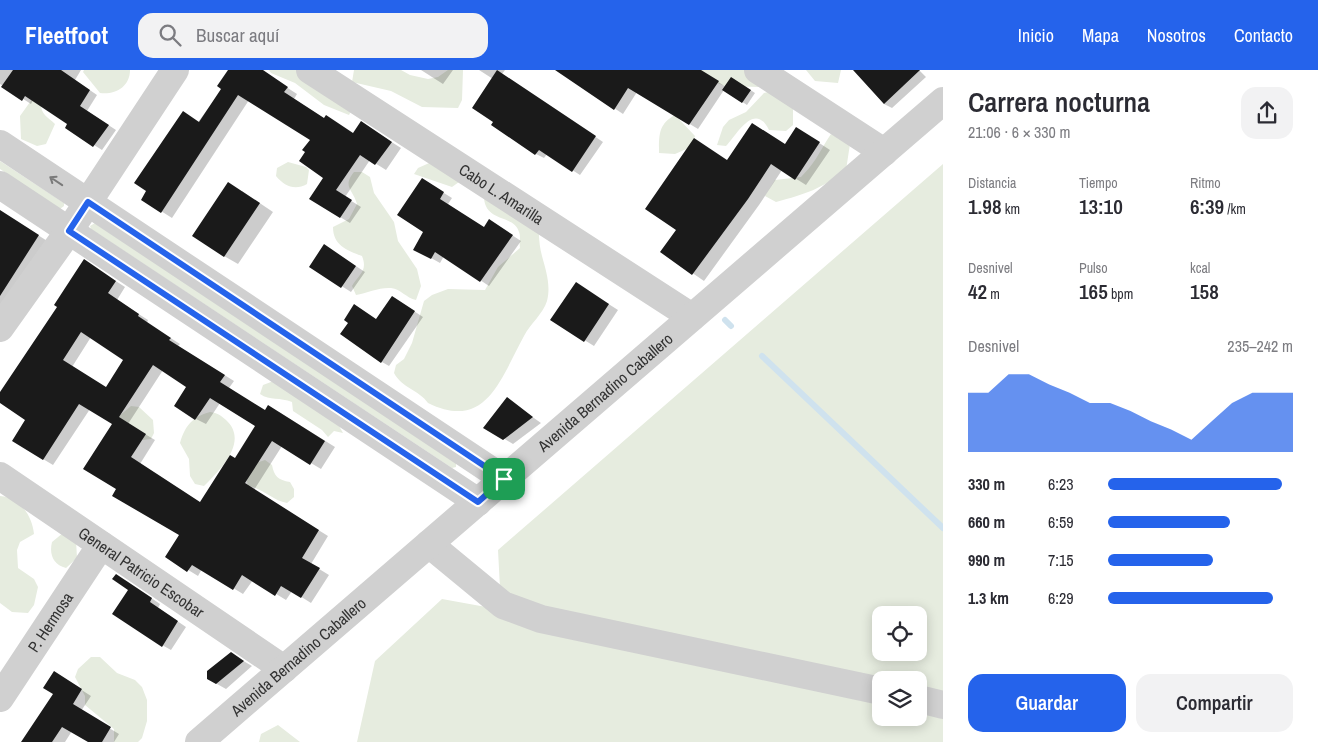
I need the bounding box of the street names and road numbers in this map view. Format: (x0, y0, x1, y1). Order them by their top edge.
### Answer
street label: Cabo L. Amarilla (455, 158, 549, 230)
street label: Avenida Bernadino Caballero (532, 328, 677, 457)
street label: General Patricio Escobar (74, 522, 209, 623)
street label: P. Hermosa (22, 587, 78, 656)
street label: Avenida Bernadino Caballero (225, 592, 371, 722)

